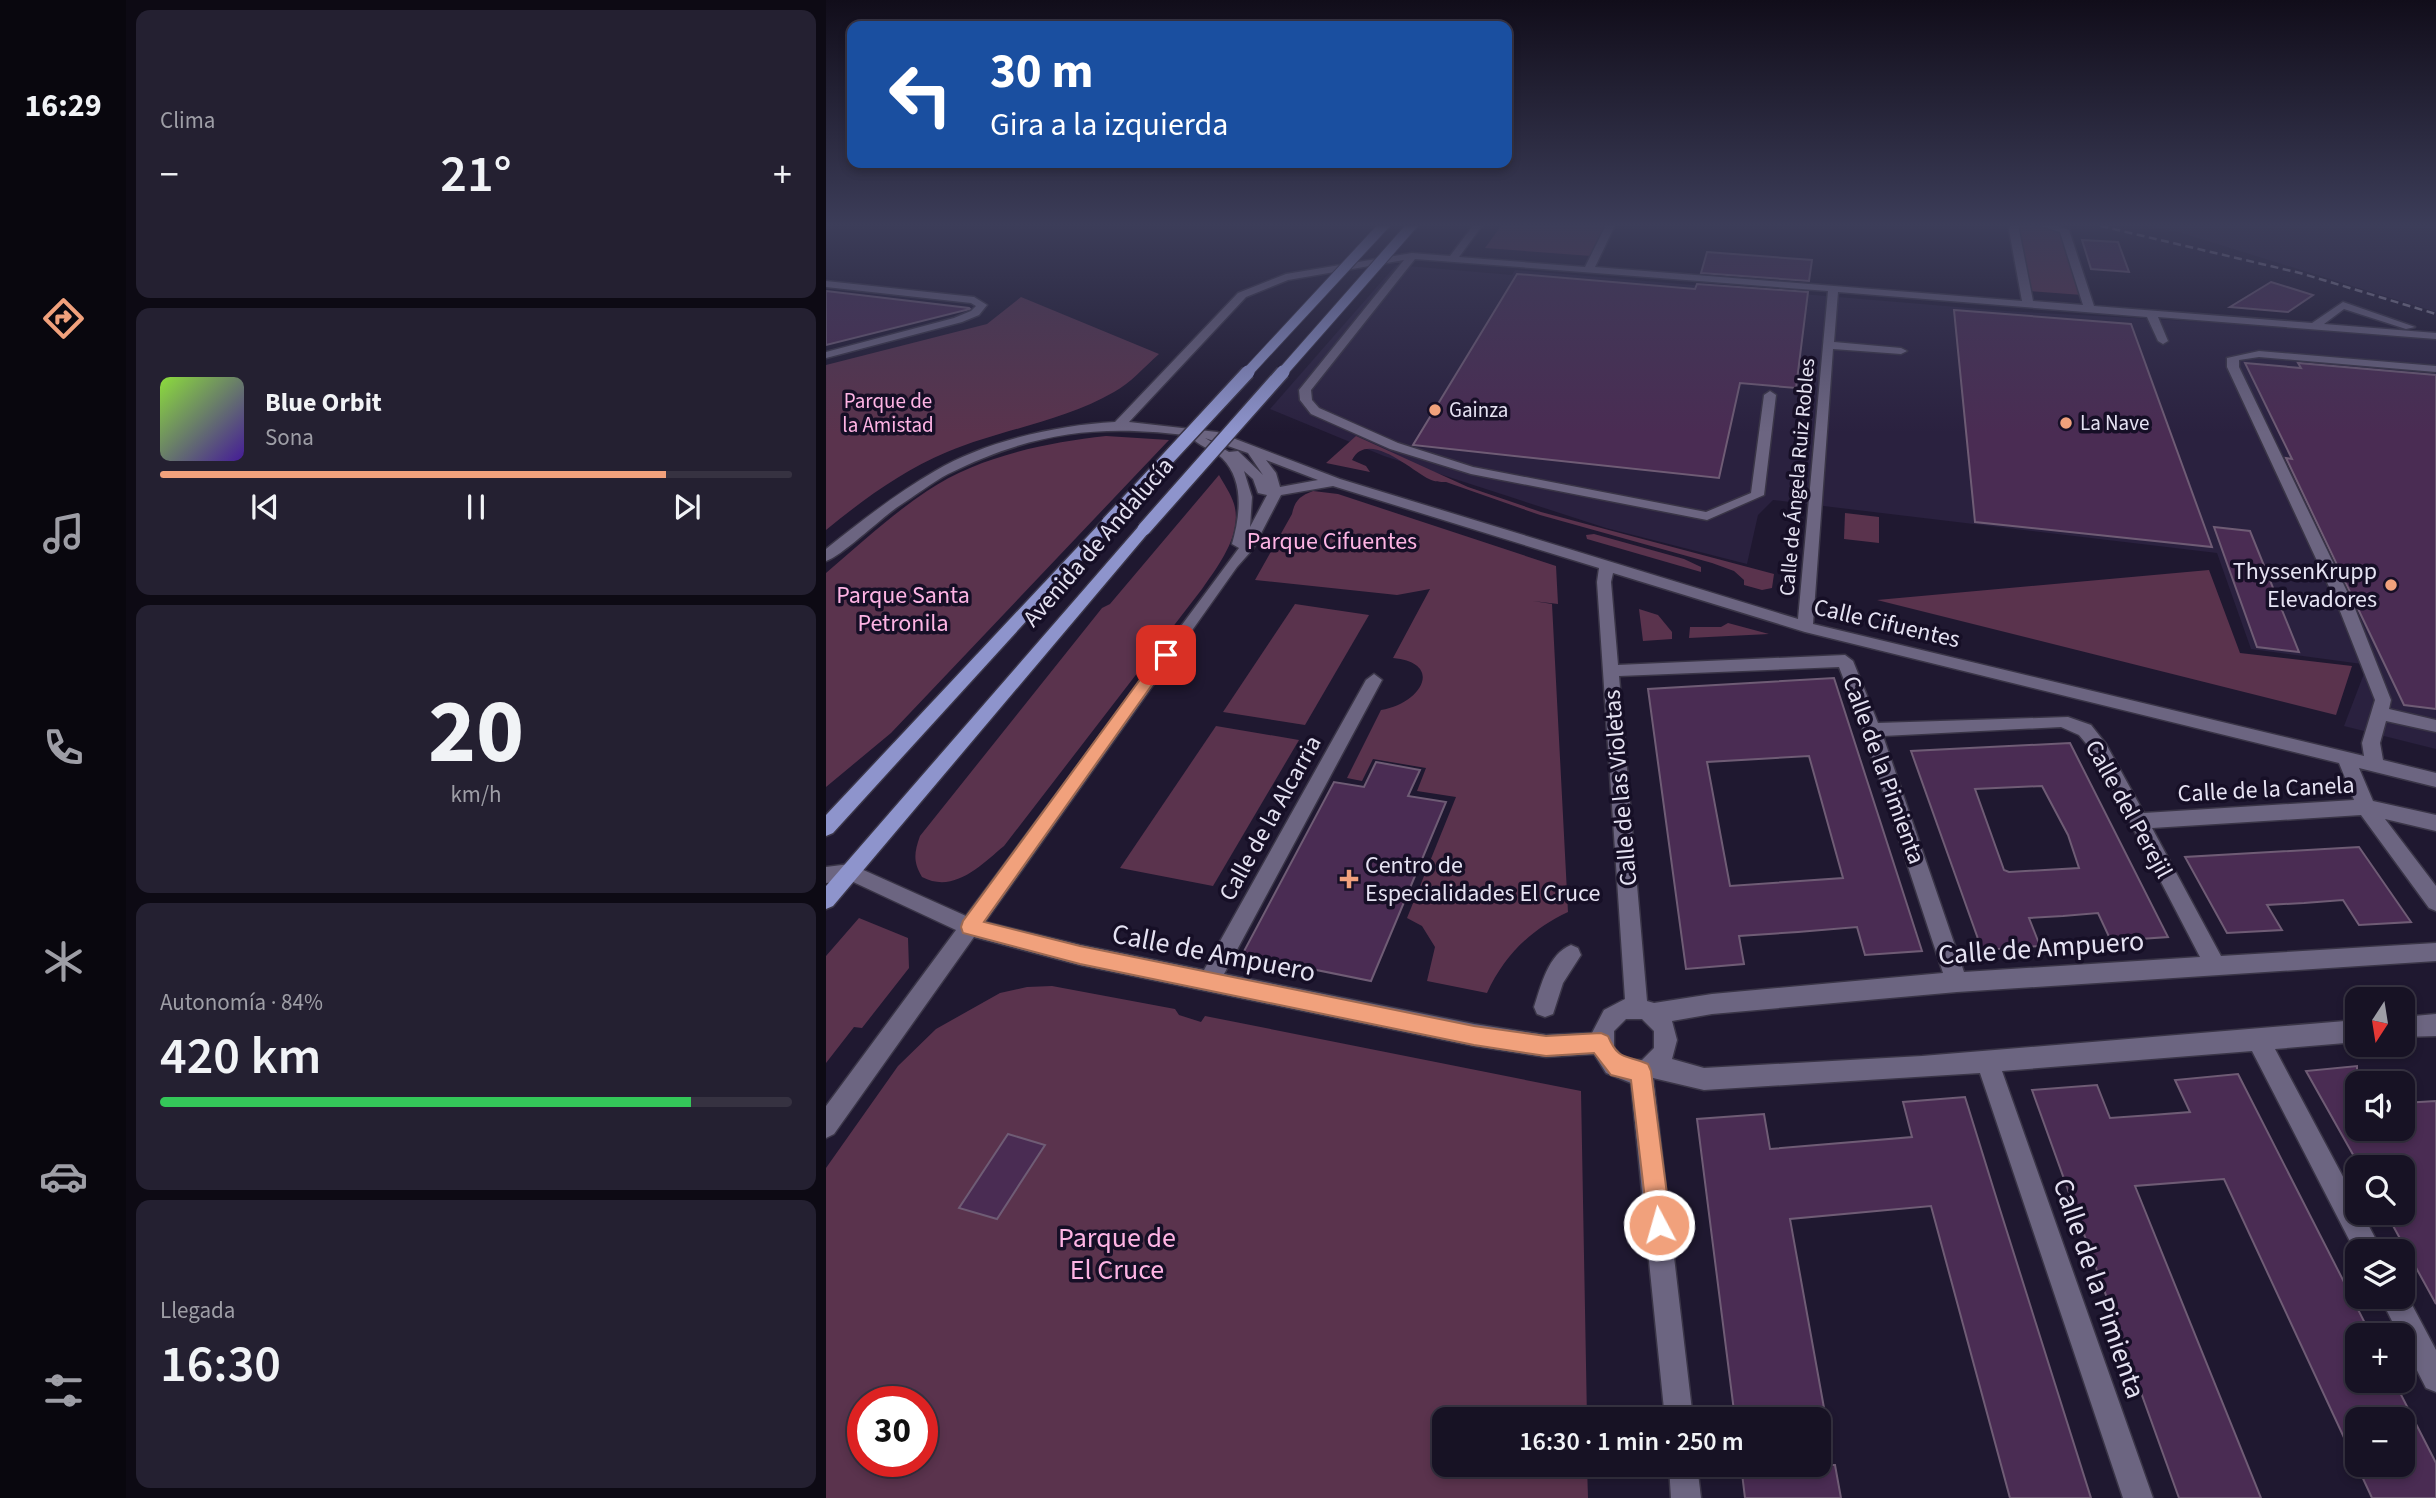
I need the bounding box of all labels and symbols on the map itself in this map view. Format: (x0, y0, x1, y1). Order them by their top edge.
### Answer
street label: Calle de Ángela Ruiz Robles (1772, 356, 1822, 597)
park label: Parque de la Amistad (842, 386, 934, 440)
place label: Gainza (1449, 395, 1508, 425)
marker: Gainza (1427, 402, 1443, 418)
place label: La Nave (2080, 408, 2149, 438)
marker: La Nave (2058, 415, 2074, 431)
street label: Avenida de Andalucía (1015, 450, 1182, 635)
park label: Parque Cifuentes (1247, 524, 1417, 559)
place label: ThyssenKrupp Elevadores (2233, 554, 2377, 617)
marker: ThyssenKrupp Elevadores (2383, 577, 2399, 593)
park label: Parque Santa Petronila (836, 578, 970, 641)
street label: Calle Cifuentes (1810, 590, 1964, 657)
pin (1136, 625, 1196, 685)
street label: Calle de la Pimienta (1833, 671, 1934, 869)
street label: Calle de las Violetas (1594, 688, 1647, 887)
street label: Calle de la Alcarria (1210, 729, 1330, 907)
street label: Calle del Perejil (2076, 734, 2181, 885)
street label: Calle de la Canela (2177, 767, 2355, 812)
place label: Centro de Especialidades El Cruce (1365, 848, 1600, 911)
marker: Centro de Especialidades El Cruce (1339, 869, 1359, 889)
street label: Calle de Ampuero (1109, 914, 1319, 992)
street label: Calle de Ampuero (1937, 921, 2146, 975)
north arrow (2345, 987, 2415, 1057)
street label: Calle de la Pimienta (2043, 1173, 2156, 1404)
position arrow (1622, 1188, 1696, 1262)
park label: Parque de El Cruce (1058, 1218, 1176, 1290)
speed limit sign: 30 (847, 1386, 938, 1477)

